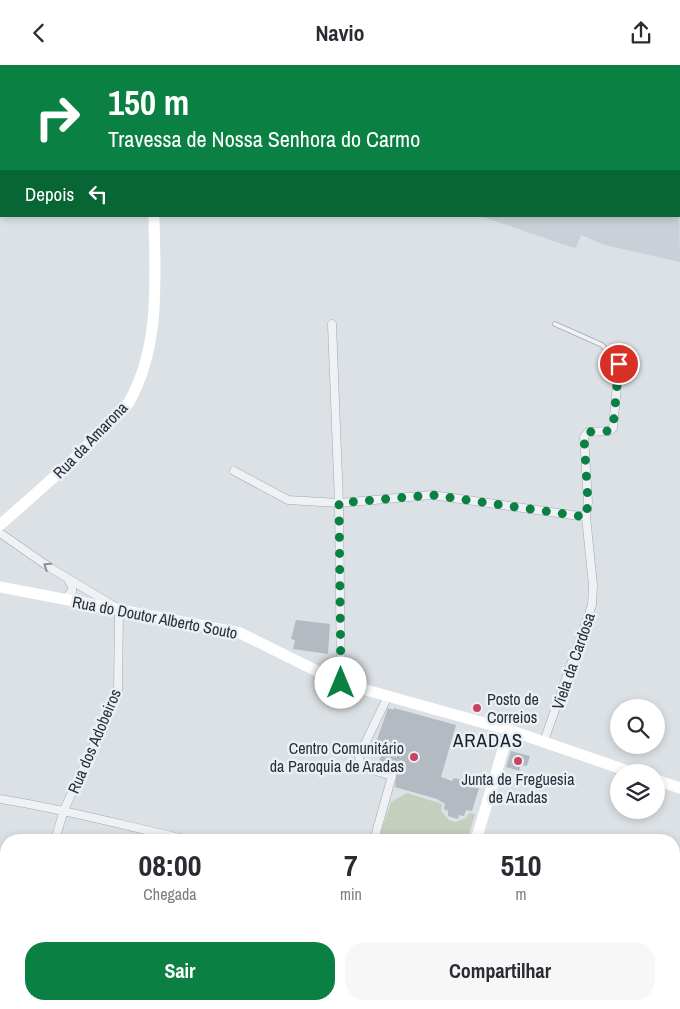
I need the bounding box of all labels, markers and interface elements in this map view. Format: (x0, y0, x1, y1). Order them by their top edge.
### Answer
text: Navio (315, 18, 365, 48)
icon: back (25, 19, 53, 47)
icon: share (627, 19, 655, 47)
text: 150 m (108, 79, 189, 126)
icon: right (25, 85, 90, 150)
text: Travessa de Nossa Senhora do Carmo (108, 124, 420, 154)
icon: left (84, 180, 112, 208)
text: Depois (25, 181, 74, 207)
pin (598, 343, 640, 385)
icon: arrive (605, 350, 633, 378)
street label: Rua da Amarona (48, 396, 133, 483)
one-way arrow (44, 563, 53, 572)
street label: Rua do Doutor Alberto Souto (71, 590, 239, 644)
street label: Viela da Cardosa (546, 609, 600, 712)
position arrow (314, 656, 366, 708)
street label: Rua dos Adobeiros (62, 685, 126, 797)
place label: Posto de Correios (487, 688, 539, 728)
map controls (610, 699, 665, 819)
button: search (610, 699, 665, 754)
marker: Posto de Correios (471, 702, 483, 714)
district label: ARADAS (452, 727, 523, 753)
place label: Centro Comunitário da Paroquia de Aradas (270, 737, 404, 777)
marker: Centro Comunitário da Paroquia de Aradas (408, 751, 420, 763)
marker: Junta de Freguesia de Aradas (512, 755, 524, 767)
button: layers (610, 764, 665, 819)
place label: Junta de Freguesia de Aradas (461, 768, 575, 808)
text: 08:00 (139, 845, 201, 885)
text: 7 (344, 845, 358, 885)
text: 510 (500, 845, 541, 885)
text: Chegada (143, 883, 197, 905)
text: min (340, 883, 362, 905)
text: m (515, 883, 526, 905)
button: Sair (25, 942, 335, 1000)
button: Compartilhar (345, 942, 655, 1000)

